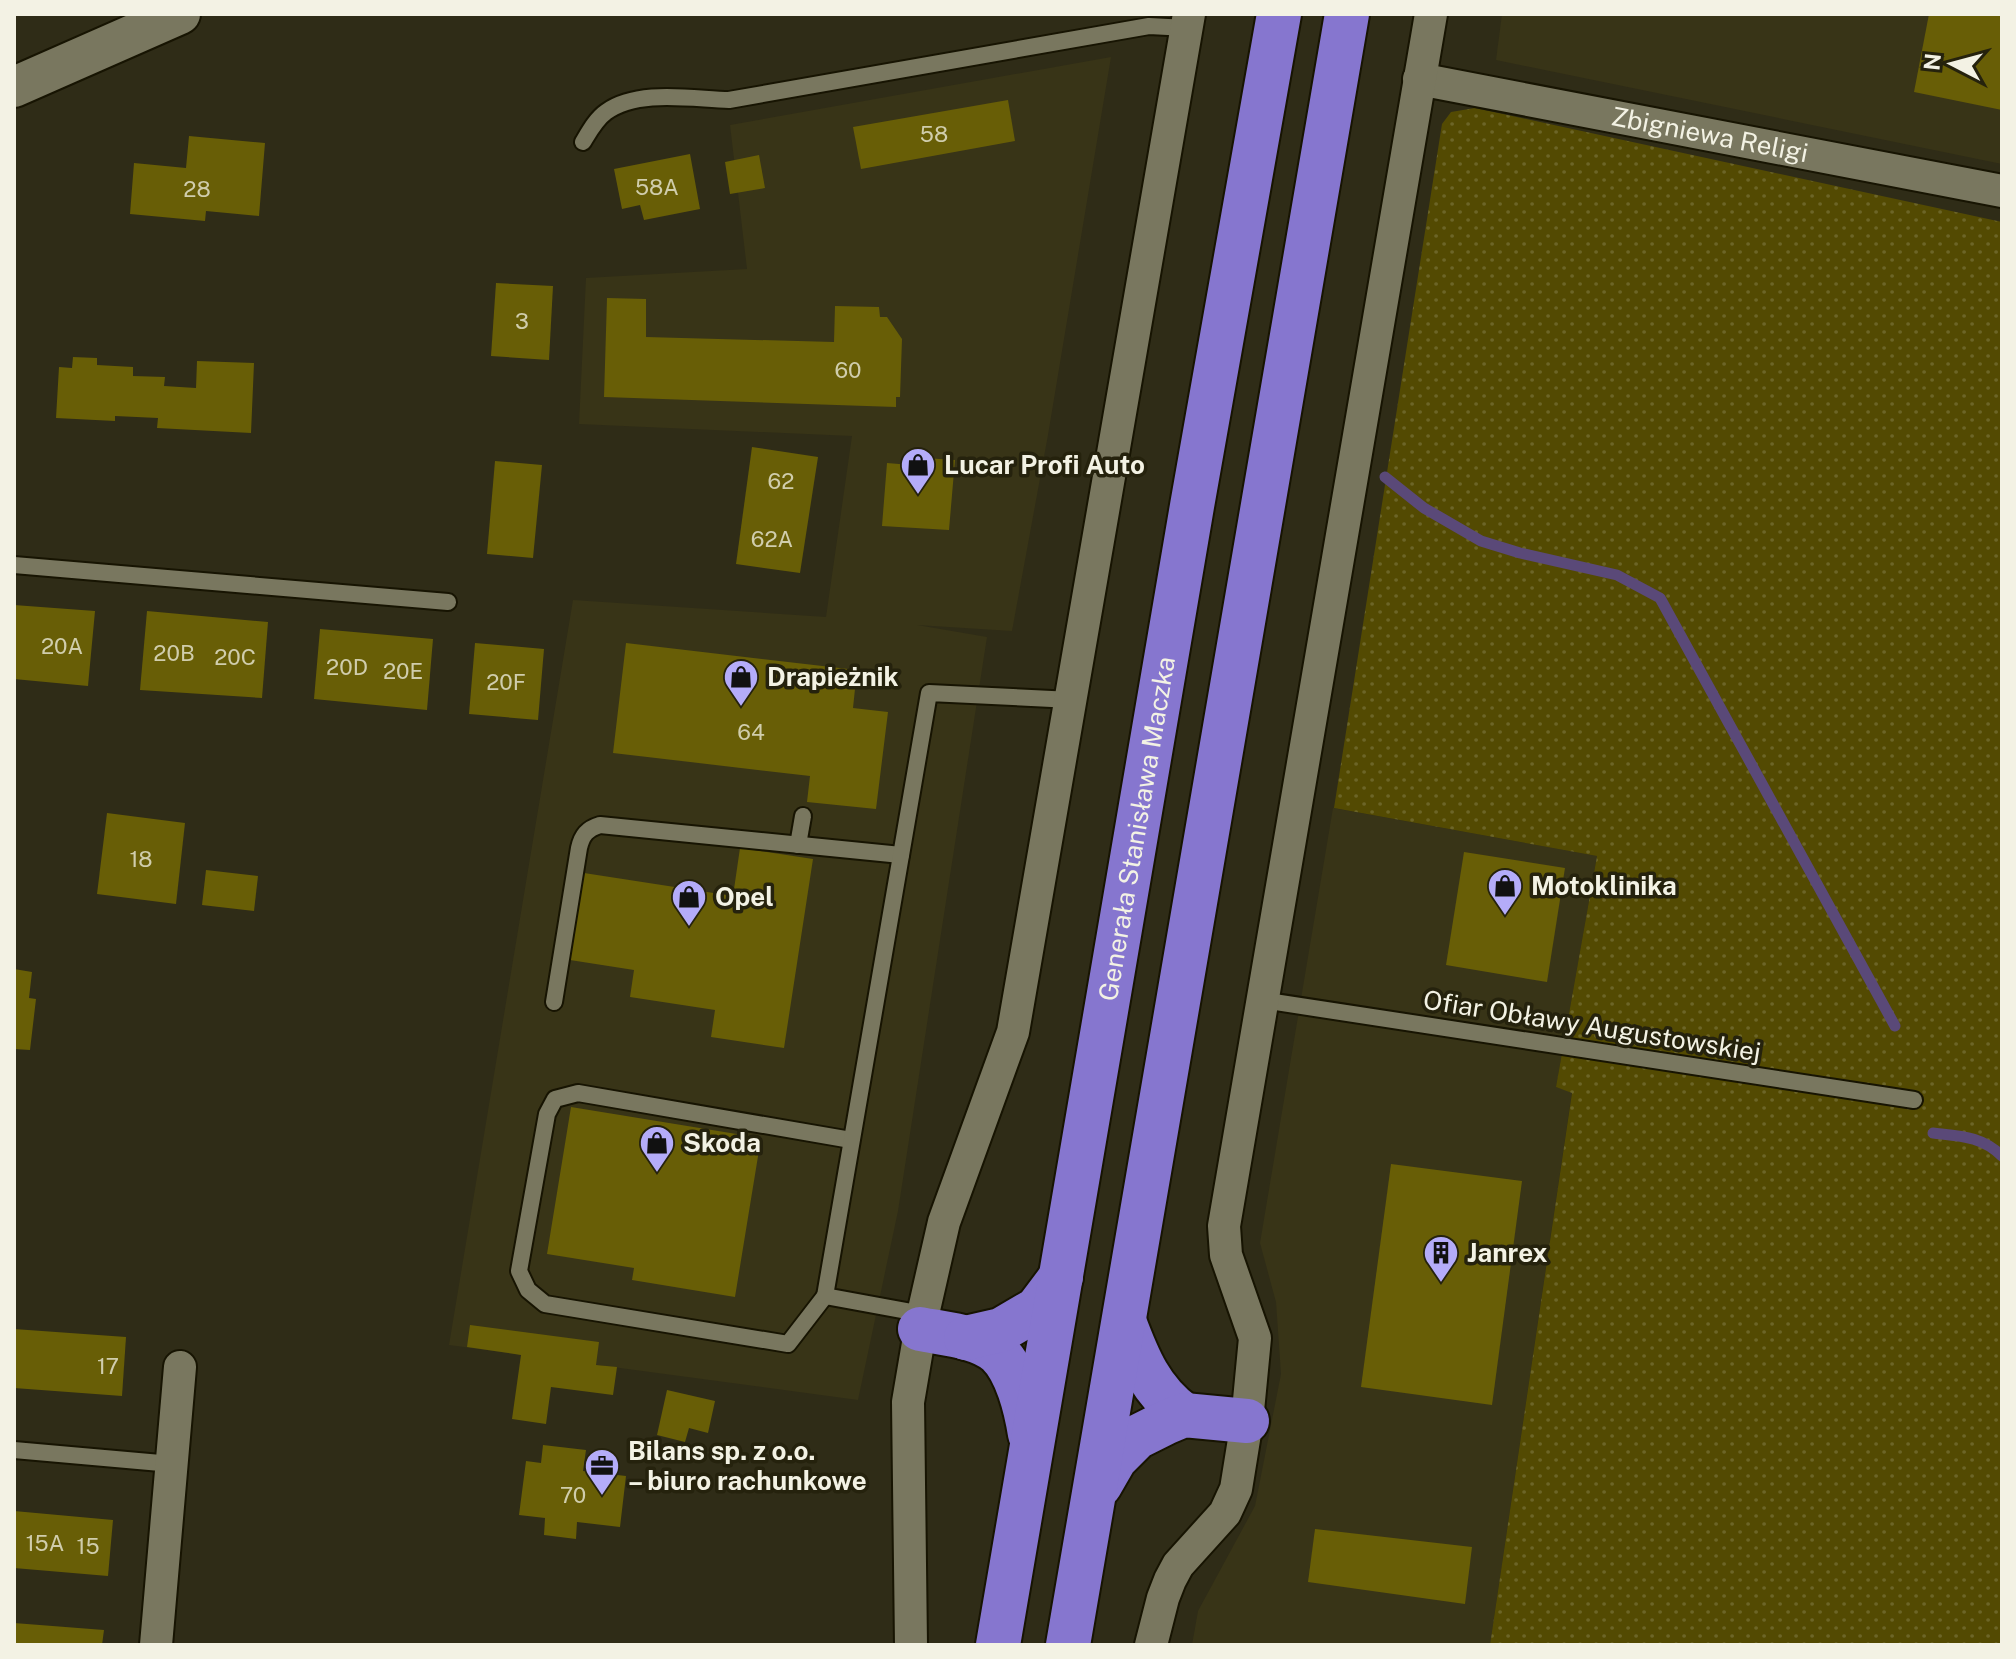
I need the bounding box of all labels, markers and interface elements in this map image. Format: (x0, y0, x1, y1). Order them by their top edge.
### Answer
north arrow (1912, 24, 1992, 104)
text: N (1918, 52, 1946, 72)
street label: Zbigniewa Religi (1609, 100, 1811, 168)
house number: 58 (920, 121, 948, 147)
house number: 58A (635, 174, 679, 200)
house number: 28 (183, 176, 211, 202)
house number: 3 (515, 308, 529, 334)
house number: 60 (834, 357, 862, 383)
shop icon: Lucar Profi Auto (899, 446, 937, 496)
place label: Lucar Profi Auto (944, 449, 1145, 480)
house number: 62 (768, 468, 794, 494)
house number: 62A (751, 526, 793, 552)
house number: 20A (41, 633, 83, 659)
house number: 20B (153, 640, 195, 666)
house number: 20C (214, 644, 256, 670)
house number: 20D (326, 654, 368, 680)
street label: Generała Stanisława Maczka (1092, 654, 1181, 1003)
house number: 20E (383, 658, 423, 684)
shop icon: Drapieżnik (722, 658, 760, 708)
place label: Drapieżnik (767, 661, 899, 692)
house number: 20F (486, 669, 526, 695)
house number: 64 (737, 719, 765, 745)
house number: 18 (129, 846, 153, 872)
shop icon: Motoklinika (1486, 867, 1524, 917)
place label: Motoklinika (1531, 870, 1677, 901)
shop icon: Opel (670, 878, 708, 928)
place label: Opel (715, 881, 774, 912)
street label: Ofiar Obławy Augustowskiej (1421, 983, 1763, 1068)
shop icon: Skoda (638, 1124, 676, 1174)
place label: Skoda (683, 1127, 761, 1158)
building icon: Janrex (1422, 1234, 1460, 1284)
place label: Janrex (1467, 1237, 1548, 1268)
house number: 17 (97, 1353, 119, 1379)
place label: Bilans sp. z o.o. – biuro rachunkowe (628, 1435, 867, 1496)
office icon: Bilans sp. z o.o. – biuro rachunkowe (583, 1447, 621, 1497)
house number: 70 (560, 1482, 586, 1508)
house number: 15A (26, 1530, 64, 1556)
house number: 15 (76, 1533, 100, 1559)

